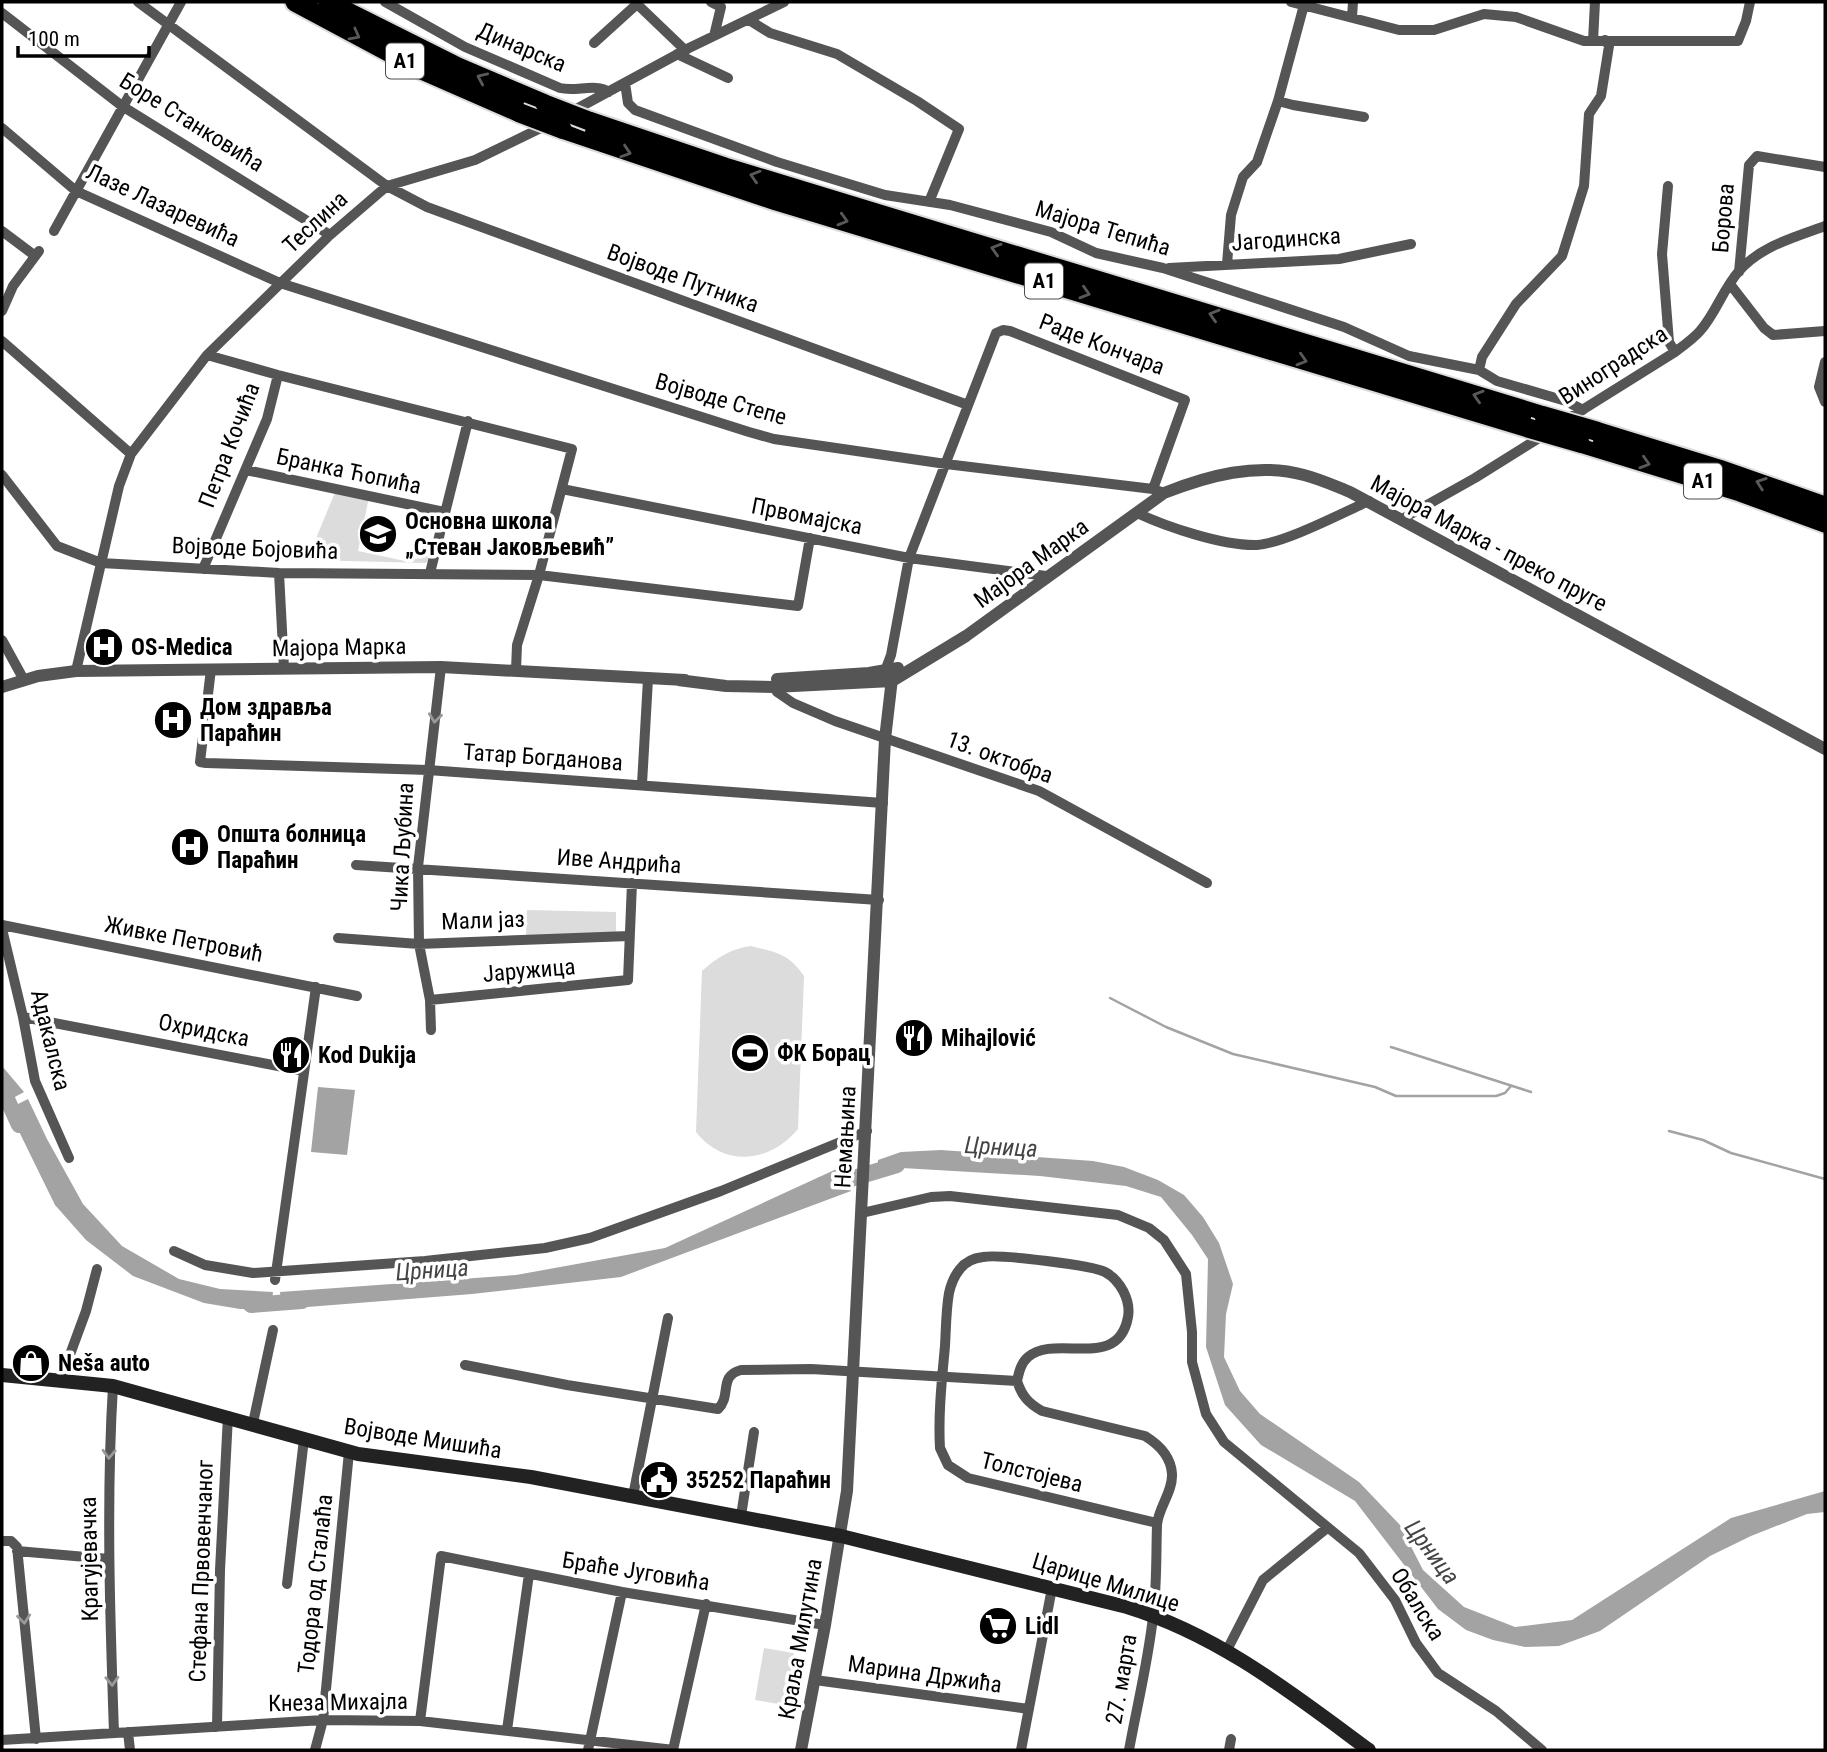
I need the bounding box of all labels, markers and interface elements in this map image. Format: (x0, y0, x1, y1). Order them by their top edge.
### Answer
scale bar (18, 14, 149, 58)
street label: Динарска (473, 17, 570, 78)
text: 100 m (28, 27, 80, 51)
one-way arrow (347, 27, 360, 40)
road number: A1 (386, 43, 424, 78)
street label: Боре Станковића (115, 67, 269, 178)
one-way arrow (477, 72, 489, 86)
one-way arrow (620, 144, 632, 159)
street label: Лазе Лазаревића (82, 158, 244, 253)
one-way arrow (749, 170, 761, 185)
street label: Борова (1707, 182, 1740, 254)
street label: Теслина (277, 186, 353, 259)
street label: Мајора Тепића (1032, 195, 1174, 262)
one-way arrow (837, 212, 849, 227)
street label: Јагодинска (1230, 222, 1342, 257)
street label: Војводе Путника (603, 239, 762, 318)
one-way arrow (990, 243, 1002, 258)
road number: A1 (1025, 264, 1063, 298)
one-way arrow (1078, 285, 1090, 299)
street label: Раде Кончара (1035, 308, 1168, 381)
one-way arrow (1208, 309, 1220, 324)
street label: Виноградска (1554, 320, 1672, 410)
one-way arrow (1296, 351, 1308, 366)
street label: Војводе Степе (652, 368, 790, 431)
street label: Петра Кочића (193, 379, 266, 512)
one-way arrow (1473, 389, 1485, 404)
street label: Бранка Ћопића (274, 443, 424, 500)
one-way arrow (1639, 454, 1651, 469)
road number: A1 (1684, 463, 1722, 498)
street label: Мајора Марка - преко пруге (1366, 470, 1612, 617)
one-way arrow (1755, 477, 1768, 491)
street label: Првомајска (749, 493, 865, 540)
place label: Основна школа „Стеван Јаковљевић” (405, 508, 614, 561)
school or university icon: Основна школа „Стеван Јаковљевић” (357, 513, 399, 555)
street label: Мајора Марка (969, 513, 1094, 614)
street label: Војводе Бојовића (171, 532, 339, 565)
hospital icon: OS-Medica (83, 626, 125, 668)
street label: Мајора Марка (272, 633, 406, 662)
place label: OS-Medica (131, 634, 233, 661)
place label: Дом здравља Параћин (200, 694, 332, 747)
hospital icon: Дом здравља Параћин (152, 699, 194, 741)
one-way arrow (427, 713, 442, 724)
street label: 13. октобра (943, 726, 1057, 789)
street label: Татар Богданова (462, 738, 624, 777)
street label: Чика Љубина (386, 782, 419, 912)
place label: Општа болница Параћин (217, 821, 366, 874)
hospital icon: Општа болница Параћин (169, 826, 211, 868)
street label: Иве Андрића (556, 844, 682, 879)
street label: Мали јаз (441, 906, 525, 935)
street label: Живке Петровић (102, 911, 265, 968)
street label: Јаружица (482, 953, 577, 988)
street label: Адакалска (25, 987, 76, 1093)
street label: Охридска (156, 1008, 252, 1053)
restaurant icon: Mihajlović (893, 1017, 935, 1059)
place label: Mihajlović (941, 1025, 1036, 1052)
sports icon: ФК Борац (729, 1032, 771, 1074)
restaurant icon: Kod Dukija (270, 1034, 312, 1076)
place label: ФК Борац (777, 1040, 871, 1067)
place label: Kod Dukija (318, 1042, 416, 1069)
street label: Немањина (829, 1085, 862, 1189)
water label: Црница (964, 1131, 1038, 1163)
water label: Црница (394, 1253, 470, 1287)
shop icon: Neša auto (10, 1342, 52, 1384)
place label: Neša auto (58, 1350, 150, 1377)
street label: Војводе Мишића (342, 1413, 504, 1464)
street label: Толстојева (978, 1447, 1086, 1498)
one-way arrow (102, 1449, 117, 1460)
street label: Стефана Првовенчаног (184, 1459, 219, 1683)
public building icon: 35252 Параћин (638, 1459, 680, 1501)
place label: 35252 Параћин (686, 1467, 831, 1494)
street label: Тодора од Сталаћа (293, 1493, 338, 1675)
street label: Крагујевачка (75, 1496, 104, 1622)
water label: Црница (1399, 1514, 1465, 1590)
street label: Браће Југовића (560, 1547, 712, 1596)
street label: Царице Милице (1029, 1547, 1183, 1618)
street label: Краља Милутина (773, 1557, 828, 1722)
street label: Обалска (1385, 1563, 1450, 1646)
supermarket icon: Lidl (977, 1605, 1019, 1647)
place label: Lidl (1025, 1613, 1059, 1640)
one-way arrow (16, 1614, 31, 1625)
street label: 27. марта (1100, 1632, 1143, 1726)
street label: Марина Држића (846, 1650, 1004, 1699)
one-way arrow (105, 1676, 120, 1687)
street label: Кнеза Михајла (268, 1688, 408, 1717)

